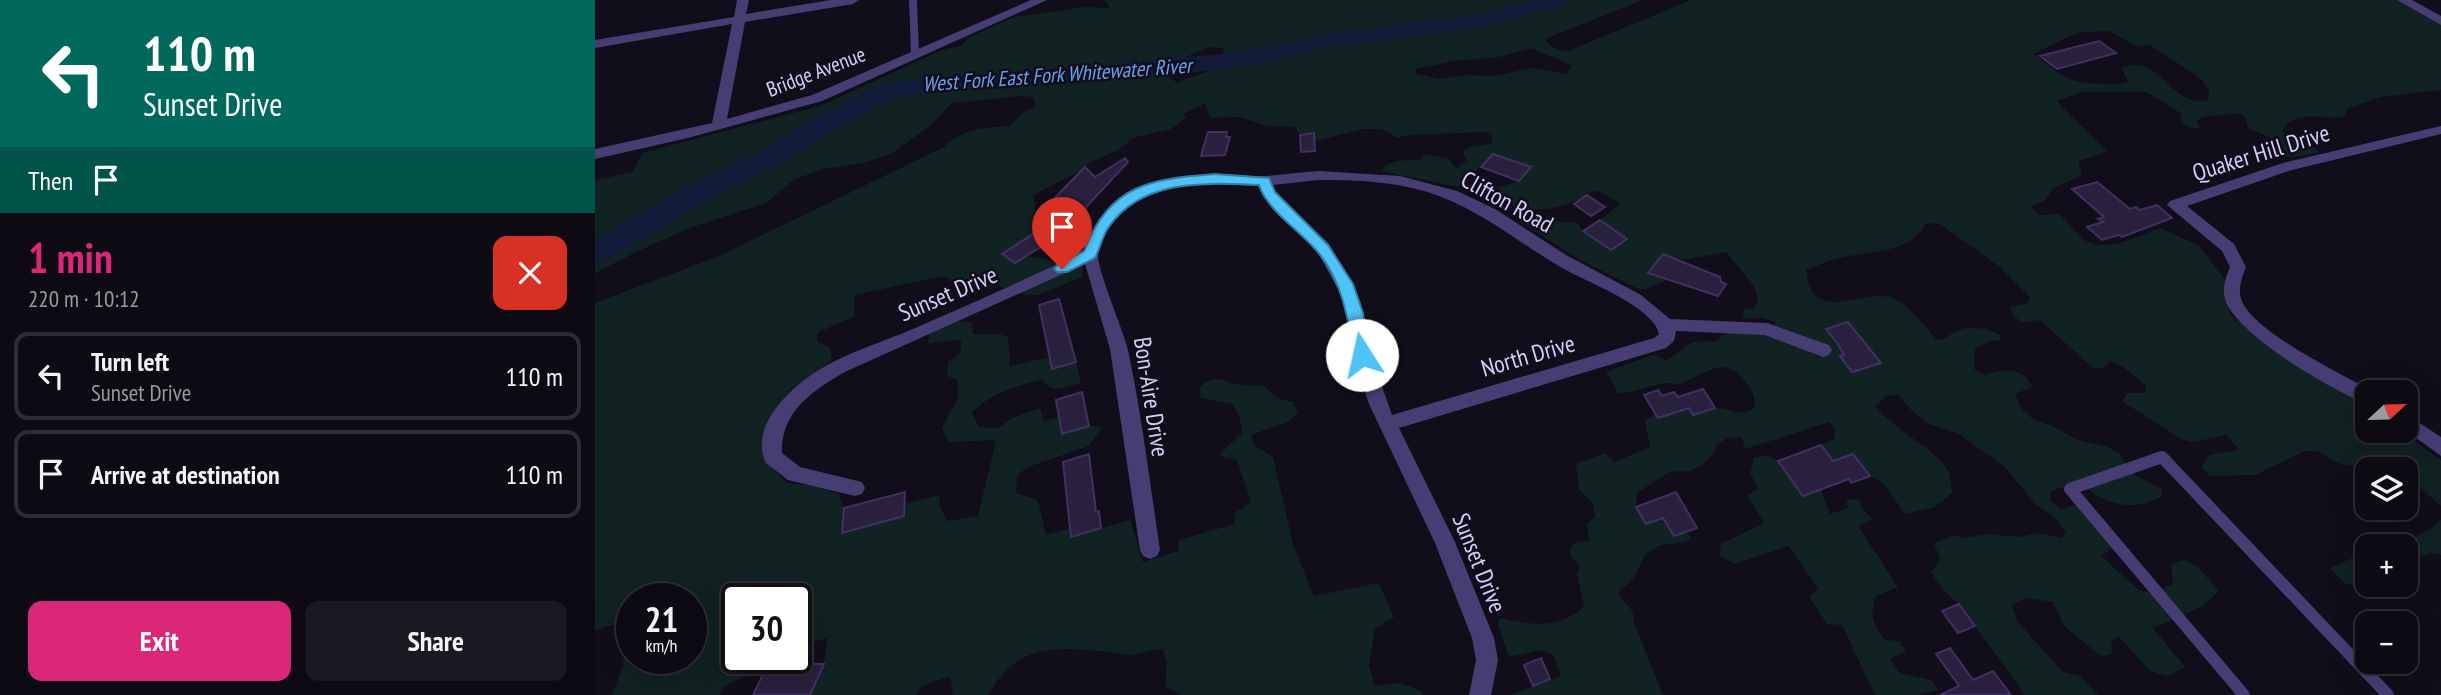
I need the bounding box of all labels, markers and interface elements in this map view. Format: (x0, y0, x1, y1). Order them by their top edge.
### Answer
text: 110 m (143, 21, 256, 85)
icon: left (28, 28, 119, 119)
street label: Bridge Avenue (762, 40, 869, 103)
water label: West Fork East Fork Whitewater River (922, 51, 1196, 97)
text: Sunset Drive (143, 83, 282, 125)
street label: Quaker Hill Drive (2189, 117, 2333, 188)
icon: arrive (87, 161, 125, 199)
text: Then (28, 164, 73, 197)
street label: Clifton Road (1456, 164, 1559, 240)
pin (1032, 197, 1092, 269)
icon: arrive (1043, 208, 1081, 246)
text: 1 min (28, 230, 113, 285)
button: close (493, 236, 567, 310)
street label: Sunset Drive (894, 259, 1002, 328)
text: 220 m · 10:12 (28, 284, 140, 313)
position arrow (1325, 318, 1399, 392)
street label: North Drive (1477, 327, 1578, 384)
street label: Bon-Aire Drive (1127, 335, 1176, 459)
text: Turn left (91, 345, 169, 378)
icon: left (32, 357, 70, 395)
text: 110 m (505, 360, 563, 393)
text: Sunset Drive (91, 378, 191, 407)
north arrow (2355, 380, 2419, 443)
map controls (2355, 380, 2418, 674)
icon: arrive (32, 455, 70, 493)
button: layers (2355, 457, 2418, 520)
text: Arrive at destination (91, 458, 280, 491)
text: 110 m (505, 458, 563, 491)
street label: Sunset Drive (1446, 509, 1513, 617)
button: + (2355, 534, 2418, 597)
speed limit sign: 30 (721, 583, 812, 674)
text: 21 (645, 596, 678, 642)
button: Exit (28, 601, 291, 681)
button: Share (305, 601, 567, 681)
button: − (2355, 611, 2418, 674)
text: km/h (646, 634, 677, 657)

